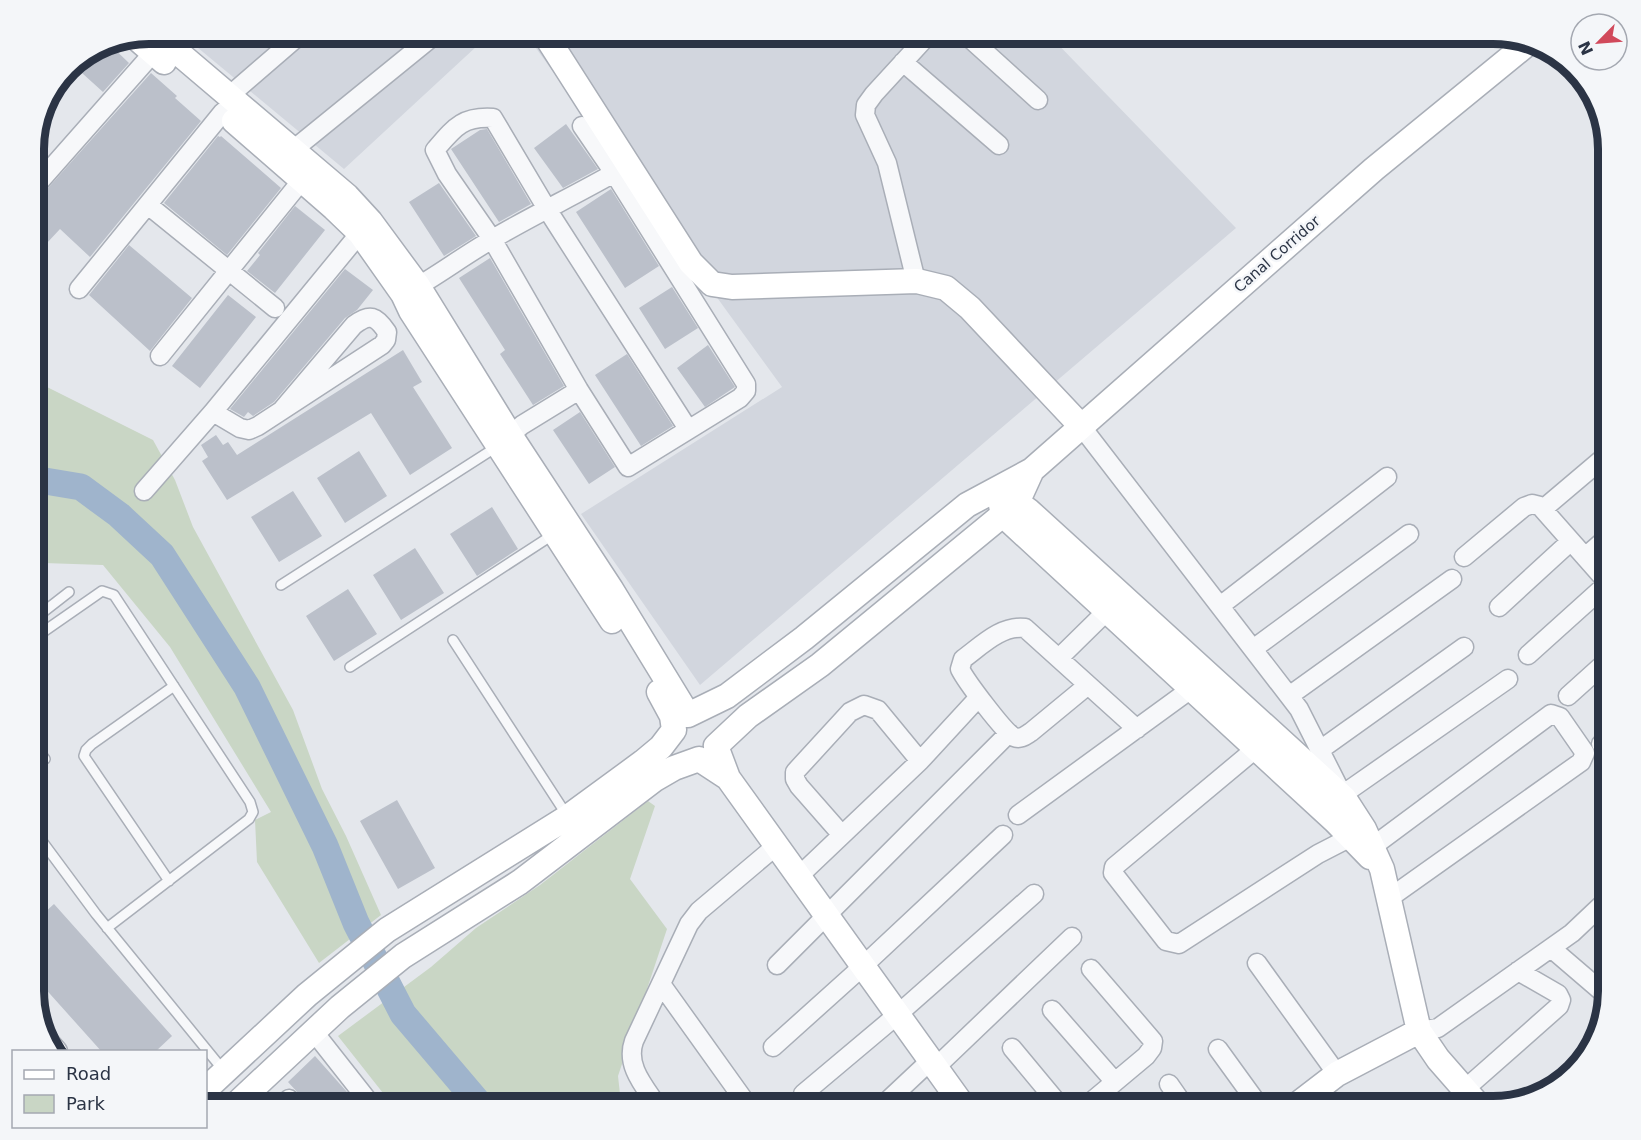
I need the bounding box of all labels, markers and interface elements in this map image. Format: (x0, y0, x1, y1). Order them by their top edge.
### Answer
north arrow (1569, 12, 1629, 72)
text: N (1574, 38, 1597, 58)
street label: Canal Corridor (1230, 211, 1324, 296)
legend (12, 1050, 207, 1128)
text: Road (66, 1063, 111, 1084)
text: Park (66, 1093, 105, 1114)

